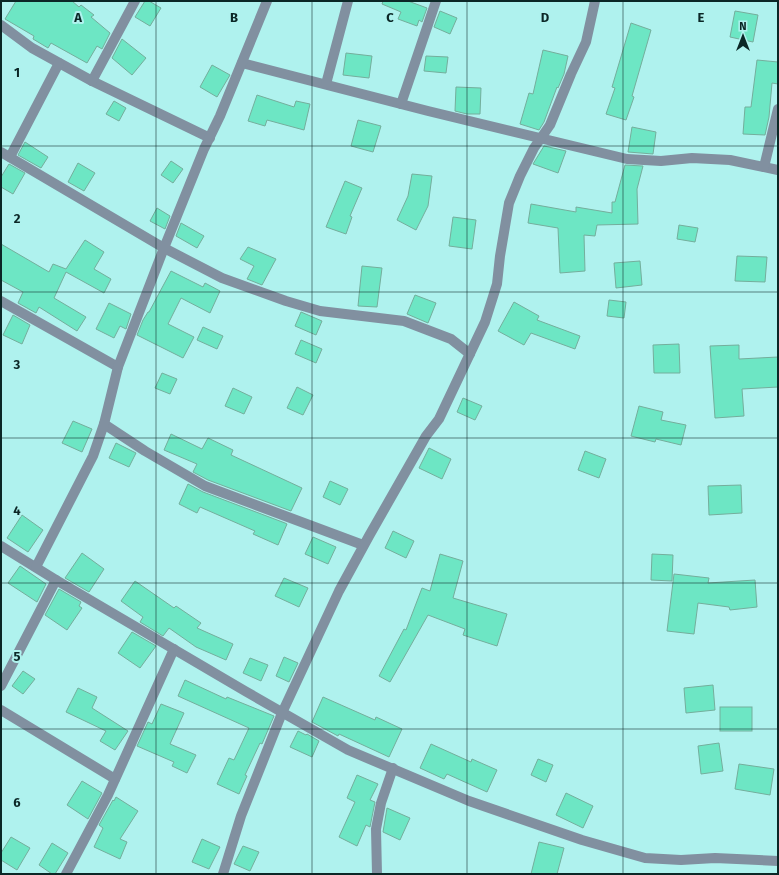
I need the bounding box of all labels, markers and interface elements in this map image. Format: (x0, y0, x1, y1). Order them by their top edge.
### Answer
text: A (73, 10, 82, 25)
text: B (230, 10, 238, 25)
text: C (386, 10, 394, 25)
text: D (541, 10, 550, 25)
text: E (698, 10, 705, 25)
north arrow (723, 16, 763, 56)
text: N (739, 20, 747, 33)
text: 1 (14, 65, 20, 80)
text: 2 (14, 211, 21, 226)
text: 3 (13, 357, 21, 372)
text: 4 (13, 503, 21, 518)
text: 5 (14, 649, 21, 664)
text: 6 (13, 795, 21, 810)

